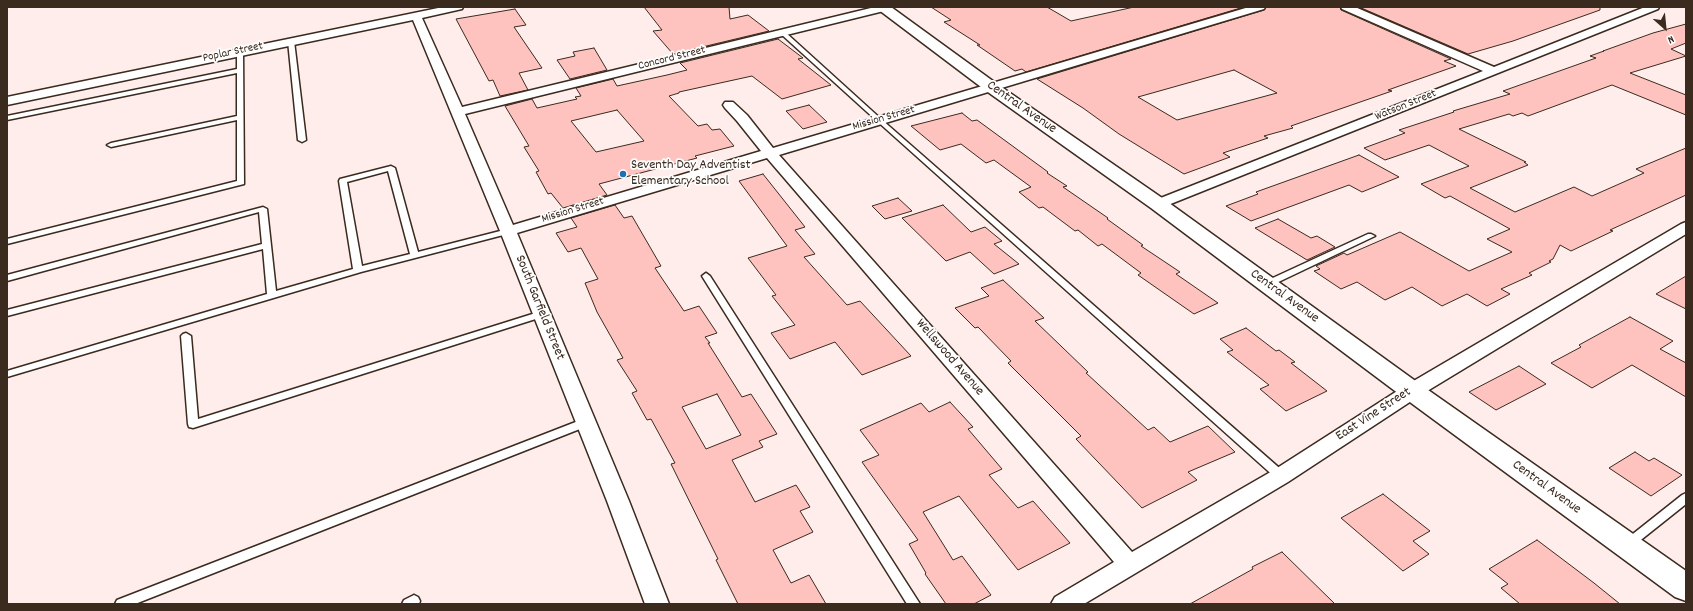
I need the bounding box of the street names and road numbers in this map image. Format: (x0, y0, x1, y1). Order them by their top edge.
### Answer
street label: Poplar Street (202, 40, 264, 66)
street label: Concord Street (637, 44, 707, 74)
street label: Central Avenue (983, 78, 1059, 138)
street label: Watson Street (1373, 87, 1439, 125)
street label: Mission Street (851, 103, 917, 135)
street label: Mission Street (540, 195, 606, 227)
street label: South Garfield Street (510, 253, 568, 363)
street label: Central Avenue (1246, 266, 1322, 328)
street label: Wellswood Avenue (911, 316, 987, 400)
street label: East Vine Street (1333, 384, 1415, 446)
street label: Central Avenue (1508, 457, 1584, 519)

